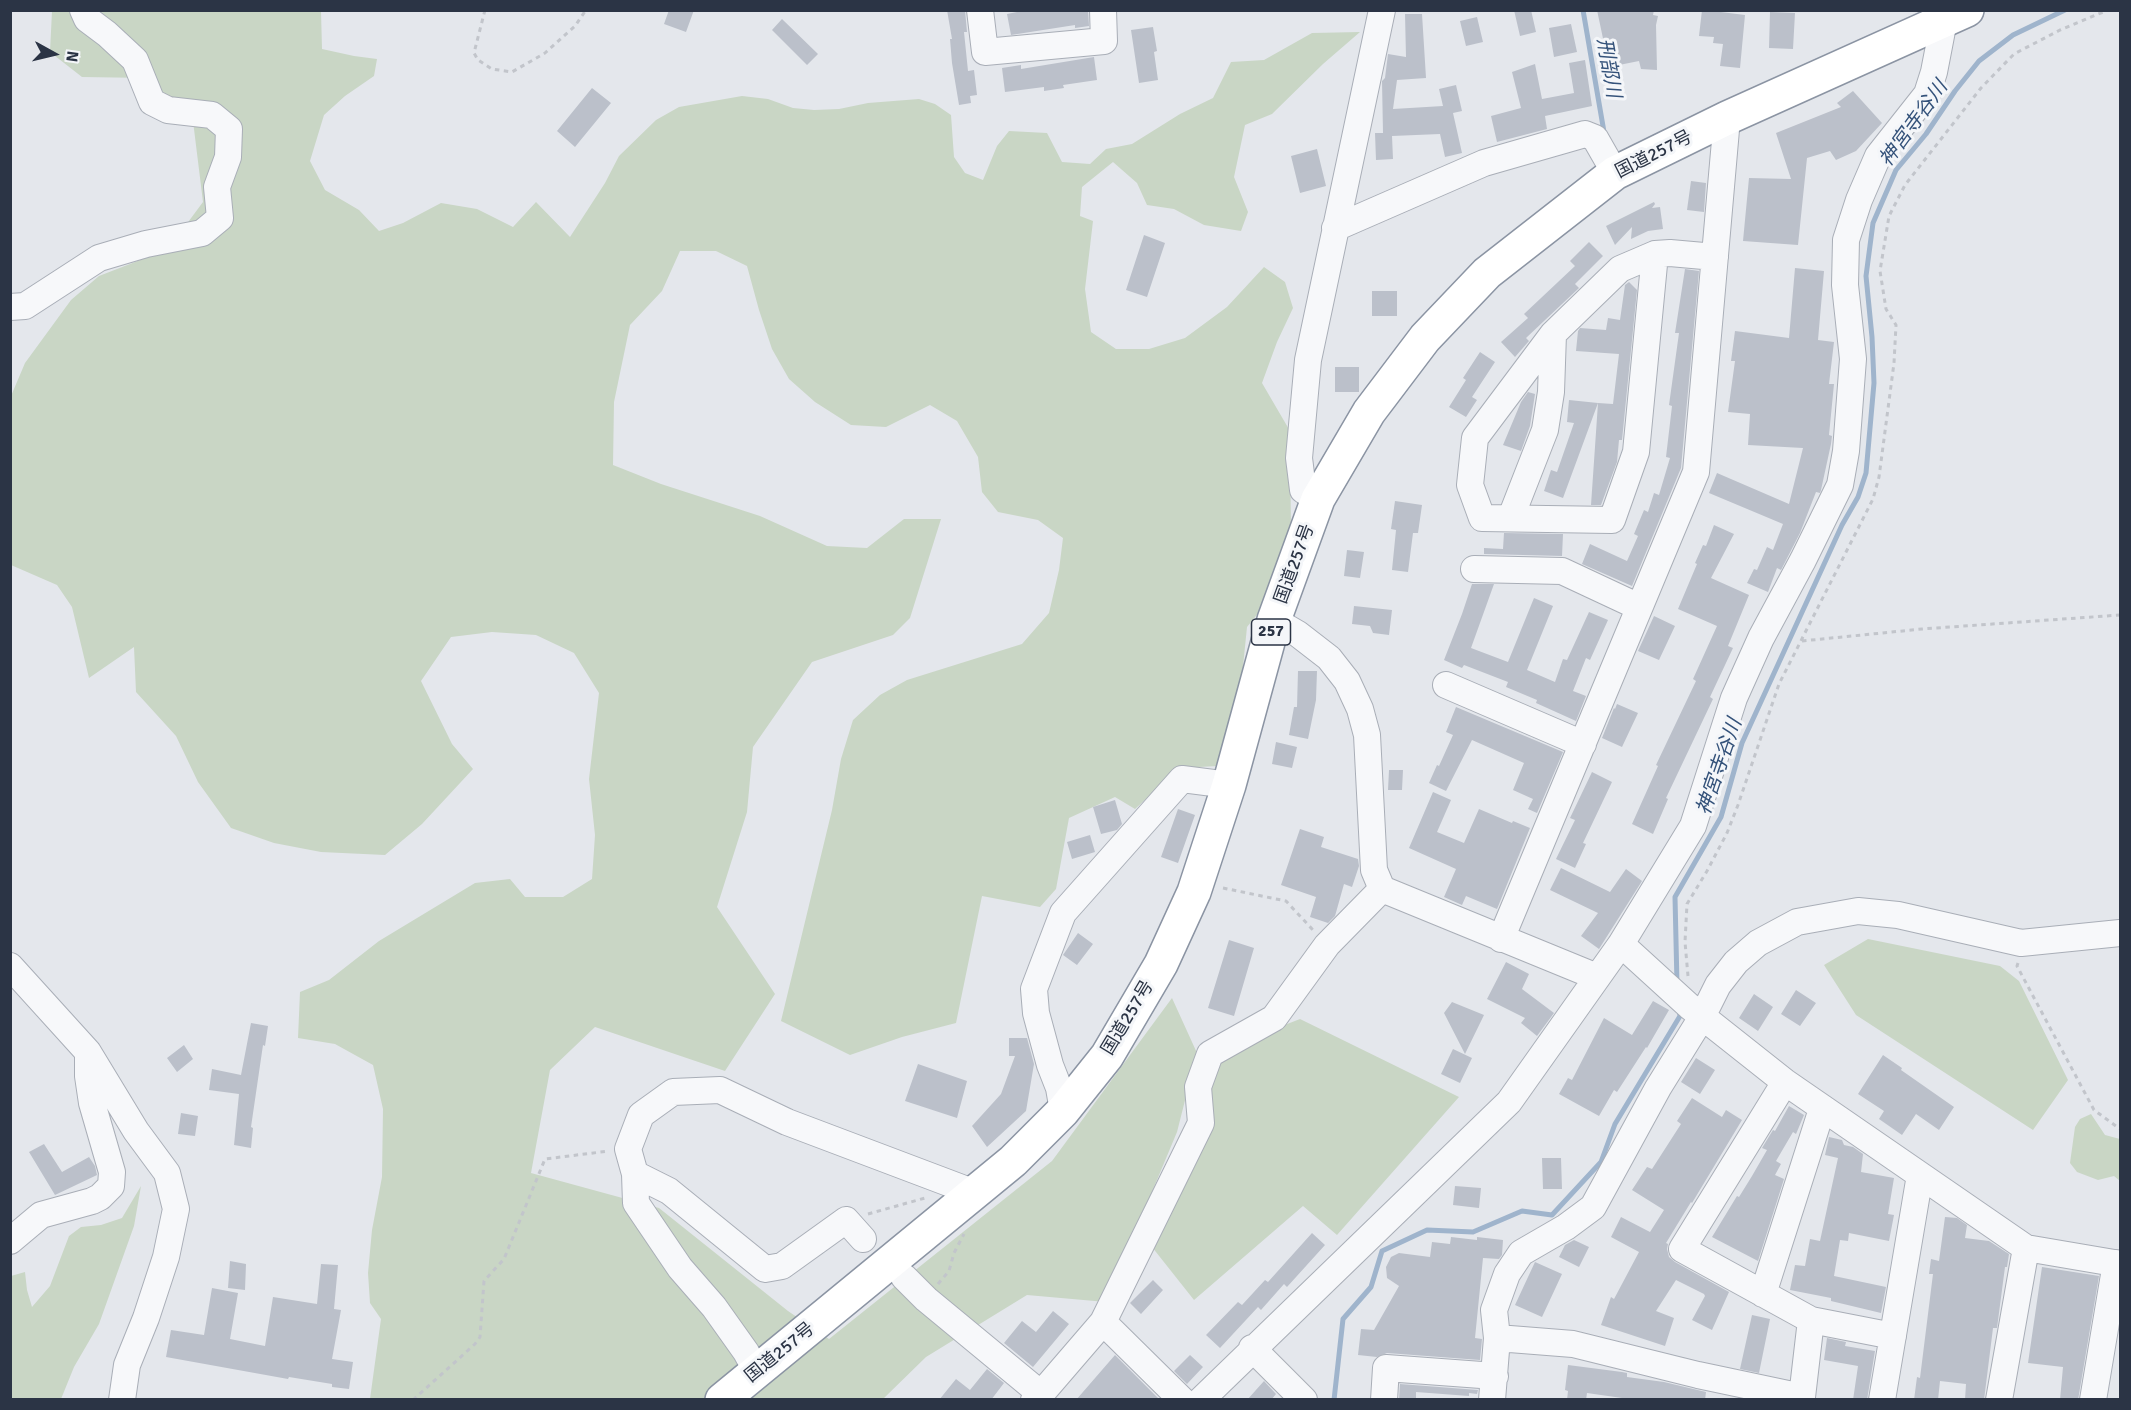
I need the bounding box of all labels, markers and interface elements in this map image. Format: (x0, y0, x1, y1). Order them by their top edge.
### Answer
north arrow (24, 24, 84, 84)
water label: 刑部川 (1591, 36, 1625, 100)
text: N (61, 50, 83, 63)
water label: 神宮寺谷川 (1875, 76, 1953, 172)
street label: 国道257号 (1612, 127, 1696, 183)
street label: 国道257号 (1271, 521, 1319, 607)
road number: 257 (1252, 619, 1290, 645)
water label: 神宮寺谷川 (1692, 716, 1748, 818)
street label: 国道257号 (1097, 977, 1159, 1059)
street label: 国道257号 (741, 1318, 819, 1388)

